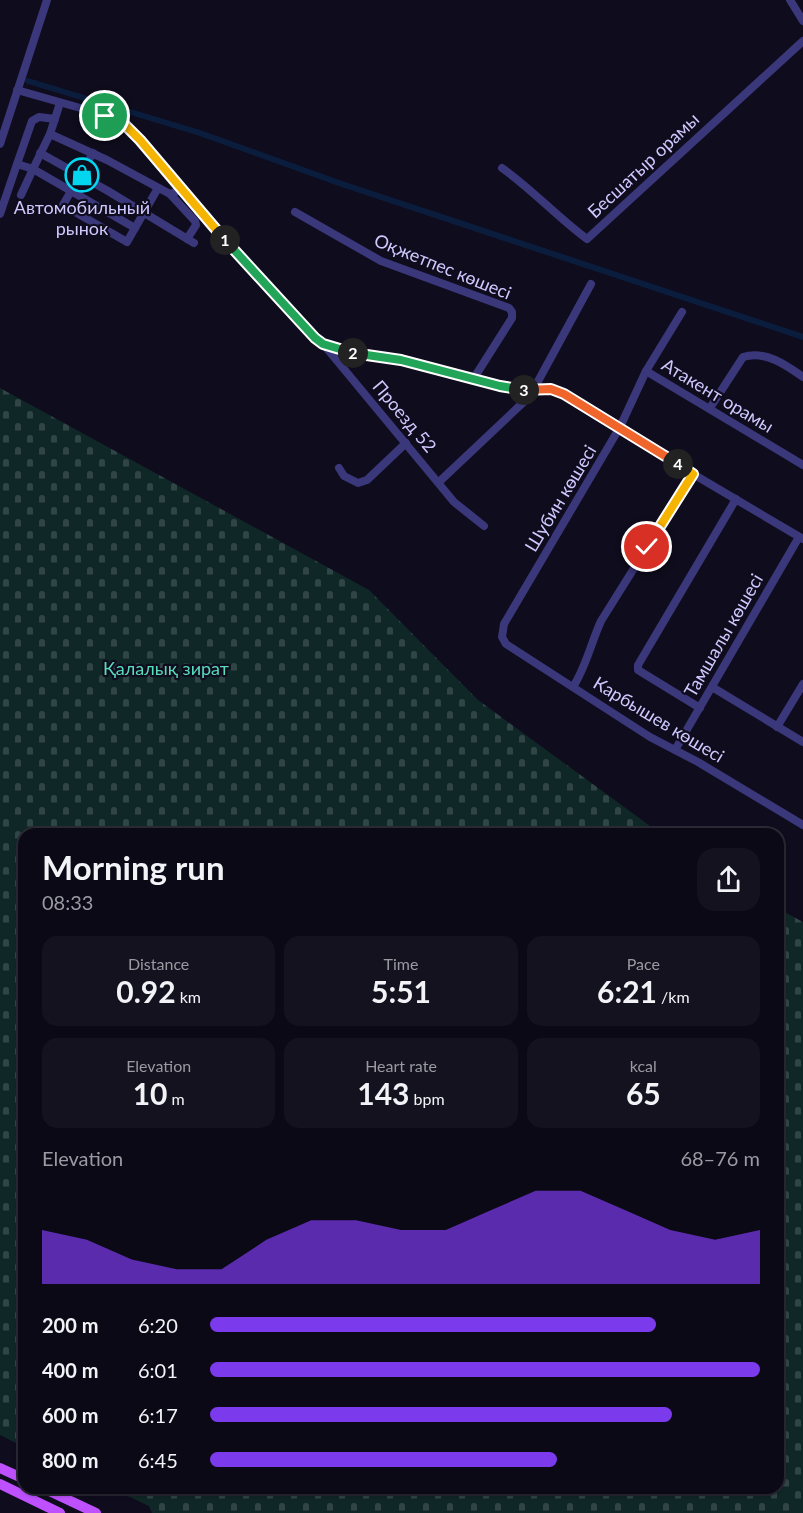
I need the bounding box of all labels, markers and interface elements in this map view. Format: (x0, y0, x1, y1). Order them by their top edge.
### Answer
pin (79, 90, 130, 141)
icon: arrive (88, 99, 121, 132)
street label: Бесшатыр орамы (583, 108, 703, 222)
shop icon: Автомобильный рынок (64, 157, 100, 193)
place label: Автомобильный рынок (14, 196, 150, 239)
pin: 1 (210, 225, 240, 255)
street label: Оқжетпес көшесі (371, 228, 515, 304)
text: 1 (220, 230, 230, 249)
pin: 2 (338, 338, 368, 368)
text: 2 (348, 343, 358, 362)
street label: Атакент орамы (658, 353, 778, 437)
street label: Проезд 52 (368, 375, 442, 457)
pin: 3 (509, 375, 539, 405)
text: 3 (519, 380, 529, 399)
street label: Шубин көшесі (520, 441, 600, 555)
pin: 4 (663, 449, 693, 479)
text: 4 (673, 454, 683, 473)
pin (621, 521, 672, 572)
icon: check (630, 530, 663, 563)
street label: Тамшалы көшесі (679, 570, 767, 700)
park label: Қалалық зират (103, 657, 229, 679)
street label: Карбышев көшесі (590, 671, 728, 767)
text: Morning run (42, 847, 225, 887)
button: share (697, 848, 760, 911)
text: 08:33 (42, 890, 93, 914)
text: Distance (128, 954, 189, 973)
text: Time (384, 954, 418, 973)
text: Pace (627, 954, 660, 973)
text: 0.92 (116, 973, 176, 1009)
text: 5:51 (371, 973, 431, 1009)
text: 6:21 (597, 973, 657, 1009)
text: km (176, 987, 201, 1006)
text: /km (657, 987, 690, 1006)
text: Elevation (126, 1056, 191, 1075)
text: Heart rate (365, 1056, 437, 1075)
text: kcal (630, 1056, 657, 1075)
text: 10 (133, 1075, 167, 1111)
text: 143 (357, 1075, 410, 1111)
text: 65 (626, 1075, 661, 1111)
text: m (167, 1089, 185, 1108)
text: bpm (410, 1089, 445, 1108)
text: Elevation (42, 1146, 123, 1170)
text: 68–76 m (680, 1146, 760, 1170)
text: 200 m (42, 1313, 98, 1337)
text: 6:20 (138, 1313, 178, 1337)
text: 400 m (42, 1358, 98, 1382)
text: 6:01 (138, 1358, 178, 1382)
text: 600 m (42, 1403, 98, 1427)
text: 6:17 (138, 1403, 178, 1427)
text: 800 m (42, 1448, 98, 1472)
text: 6:45 (138, 1448, 178, 1472)

